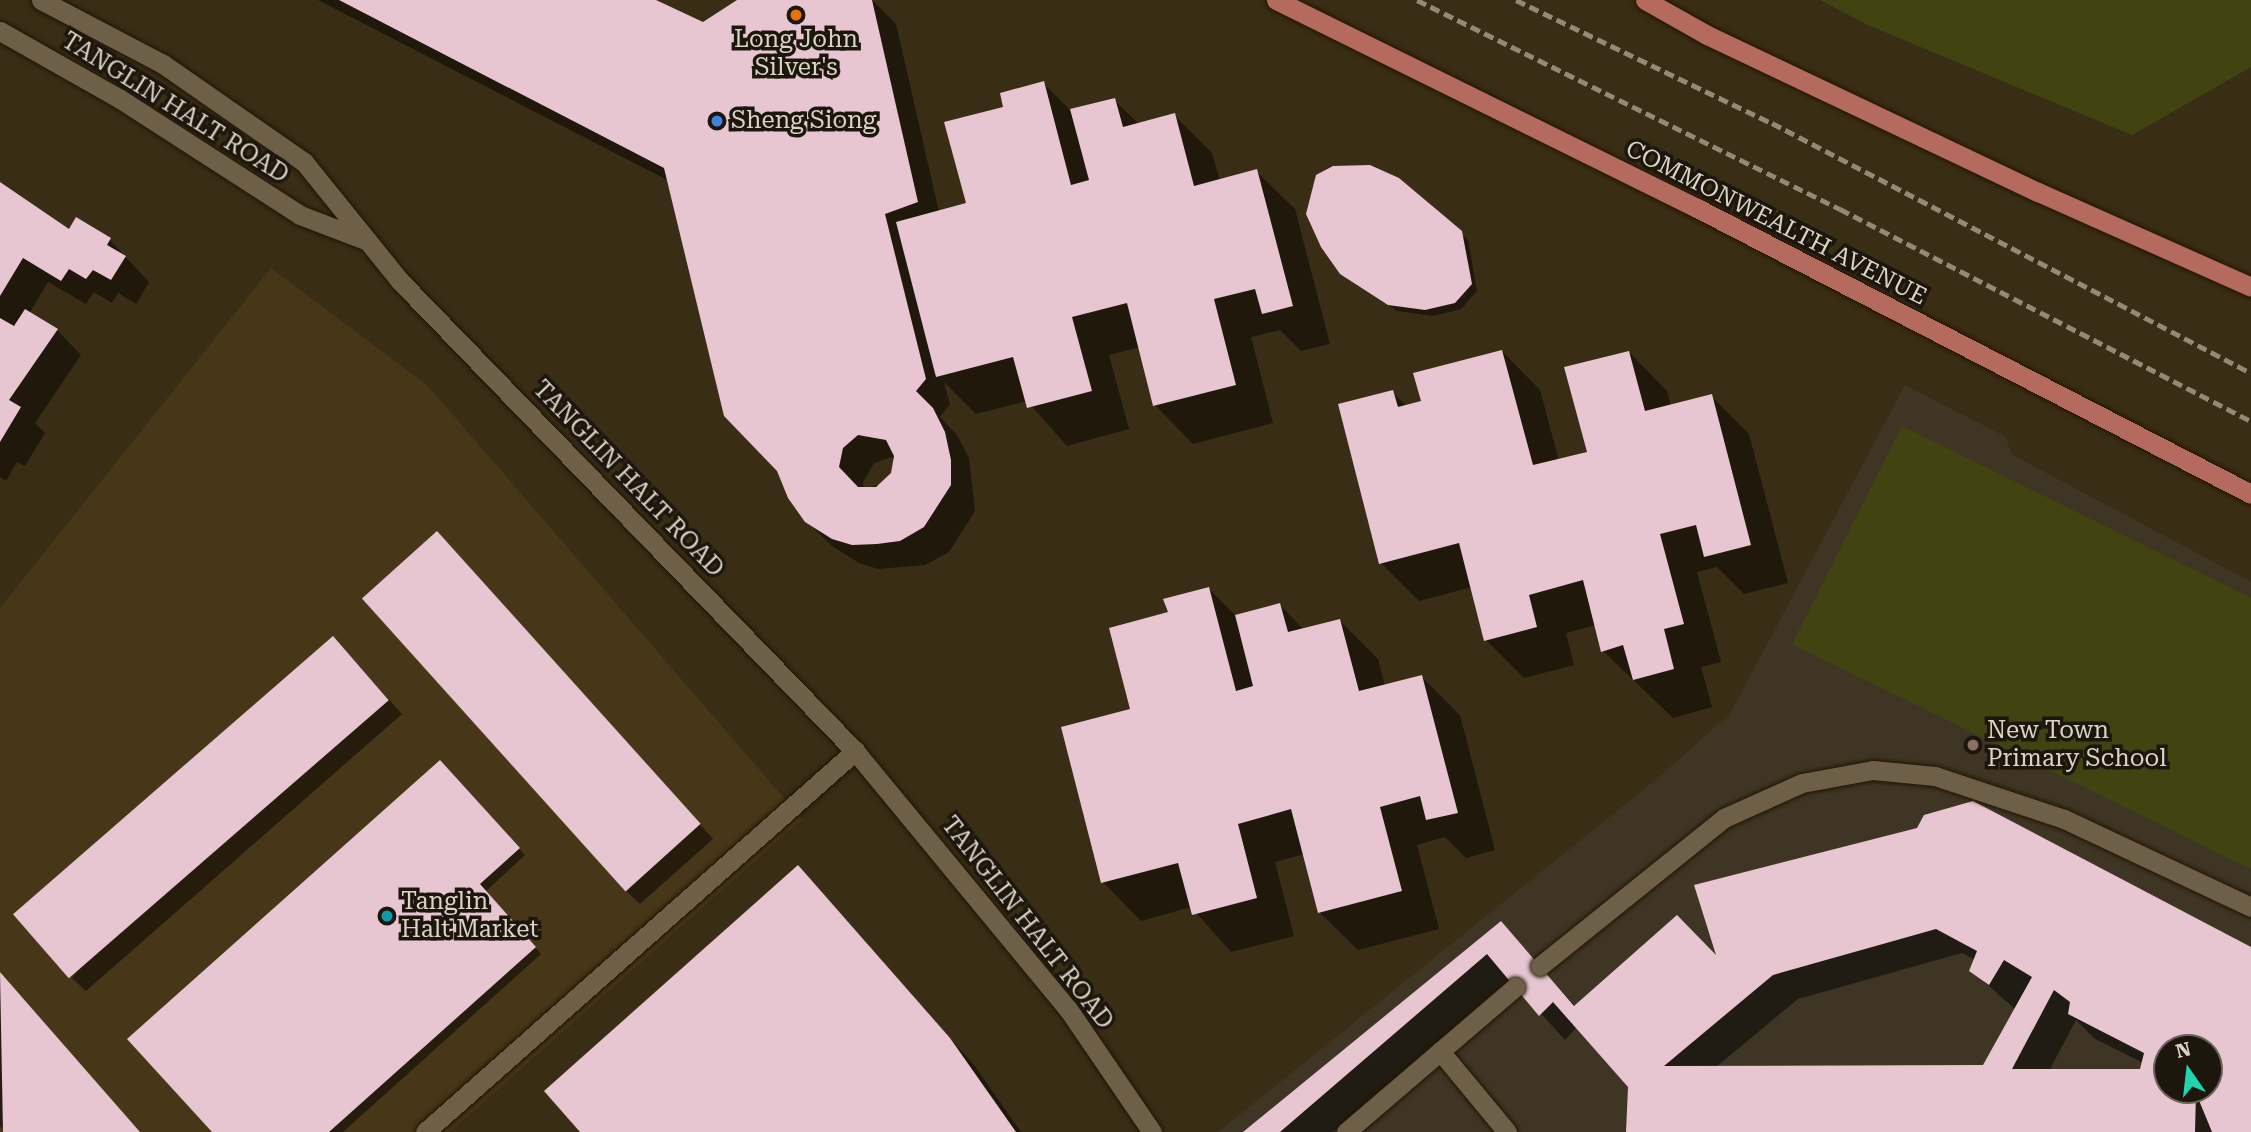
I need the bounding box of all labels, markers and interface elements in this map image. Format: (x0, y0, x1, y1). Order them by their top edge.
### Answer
marker: Long John Silver's (788, 7, 804, 23)
street label: TANGLIN HALT ROAD (56, 26, 294, 190)
place label: Long John Silver's (734, 26, 858, 82)
place label: Sheng Siong (731, 107, 876, 135)
marker: Sheng Siong (709, 113, 725, 129)
street label: COMMONWEALTH AVENUE (1621, 134, 1931, 312)
street label: TANGLIN HALT ROAD (527, 375, 729, 583)
place label: New Town Primary School (1987, 717, 2167, 773)
marker: New Town Primary School (1965, 737, 1981, 753)
street label: TANGLIN HALT ROAD (935, 811, 1119, 1035)
place label: Tanglin Halt Market (401, 888, 538, 944)
marker: Tanglin Halt Market (379, 908, 395, 924)
north arrow (2153, 1034, 2223, 1104)
text: N (2173, 1037, 2193, 1063)

